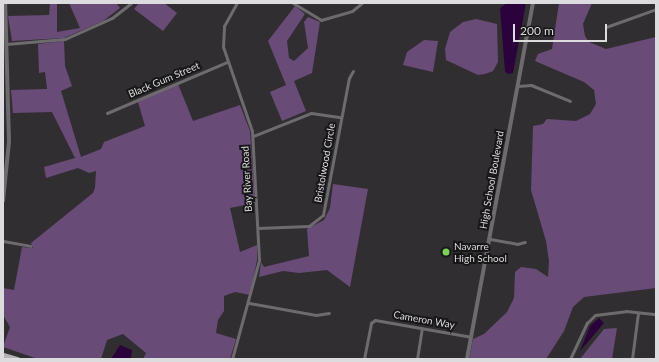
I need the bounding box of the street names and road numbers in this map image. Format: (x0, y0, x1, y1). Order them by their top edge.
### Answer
street label: Black Gum Street (127, 60, 201, 100)
street label: Bristolwood Circle (312, 122, 338, 204)
street label: High School Boulevard (477, 130, 507, 230)
street label: Bay River Road (239, 146, 255, 212)
street label: Cameron Way (392, 309, 456, 331)

